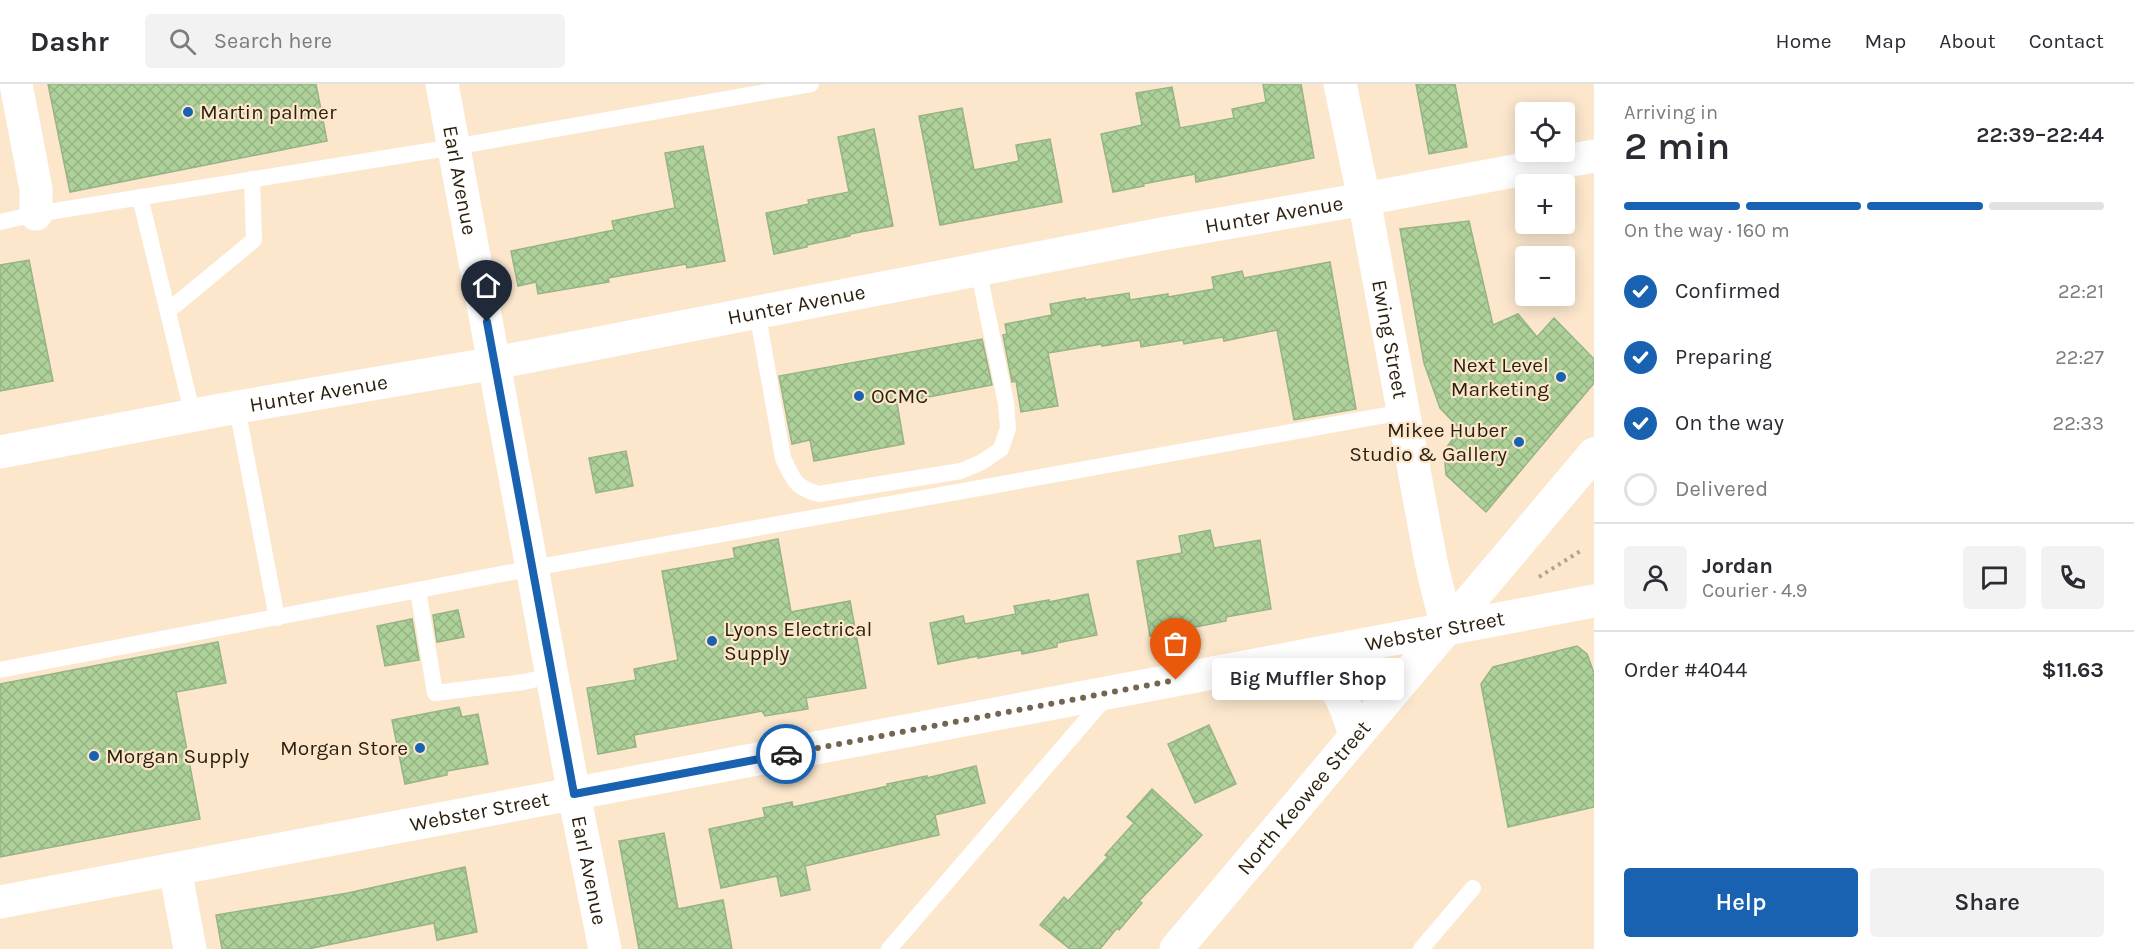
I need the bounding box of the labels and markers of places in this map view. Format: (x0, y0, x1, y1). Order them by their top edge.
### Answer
place label: Martin palmer (200, 100, 337, 124)
marker: Martin palmer (181, 105, 195, 119)
pin (461, 260, 512, 322)
place label: Next Level Marketing (1451, 353, 1549, 401)
marker: Next Level Marketing (1554, 370, 1568, 384)
place label: OCMC (871, 384, 928, 408)
marker: OCMC (852, 389, 866, 403)
place label: Mikee Huber Studio & Gallery (1349, 418, 1507, 466)
marker: Mikee Huber Studio & Gallery (1512, 435, 1526, 449)
place label: Lyons Electrical Supply (724, 617, 873, 665)
pin (1150, 618, 1201, 680)
marker: Lyons Electrical Supply (705, 634, 719, 648)
callout: Big Muffler Shop (1212, 659, 1404, 701)
place label: Morgan Store (280, 736, 408, 760)
marker: Morgan Store (413, 741, 427, 755)
place label: Morgan Supply (106, 744, 249, 768)
marker: Morgan Supply (87, 749, 101, 763)

